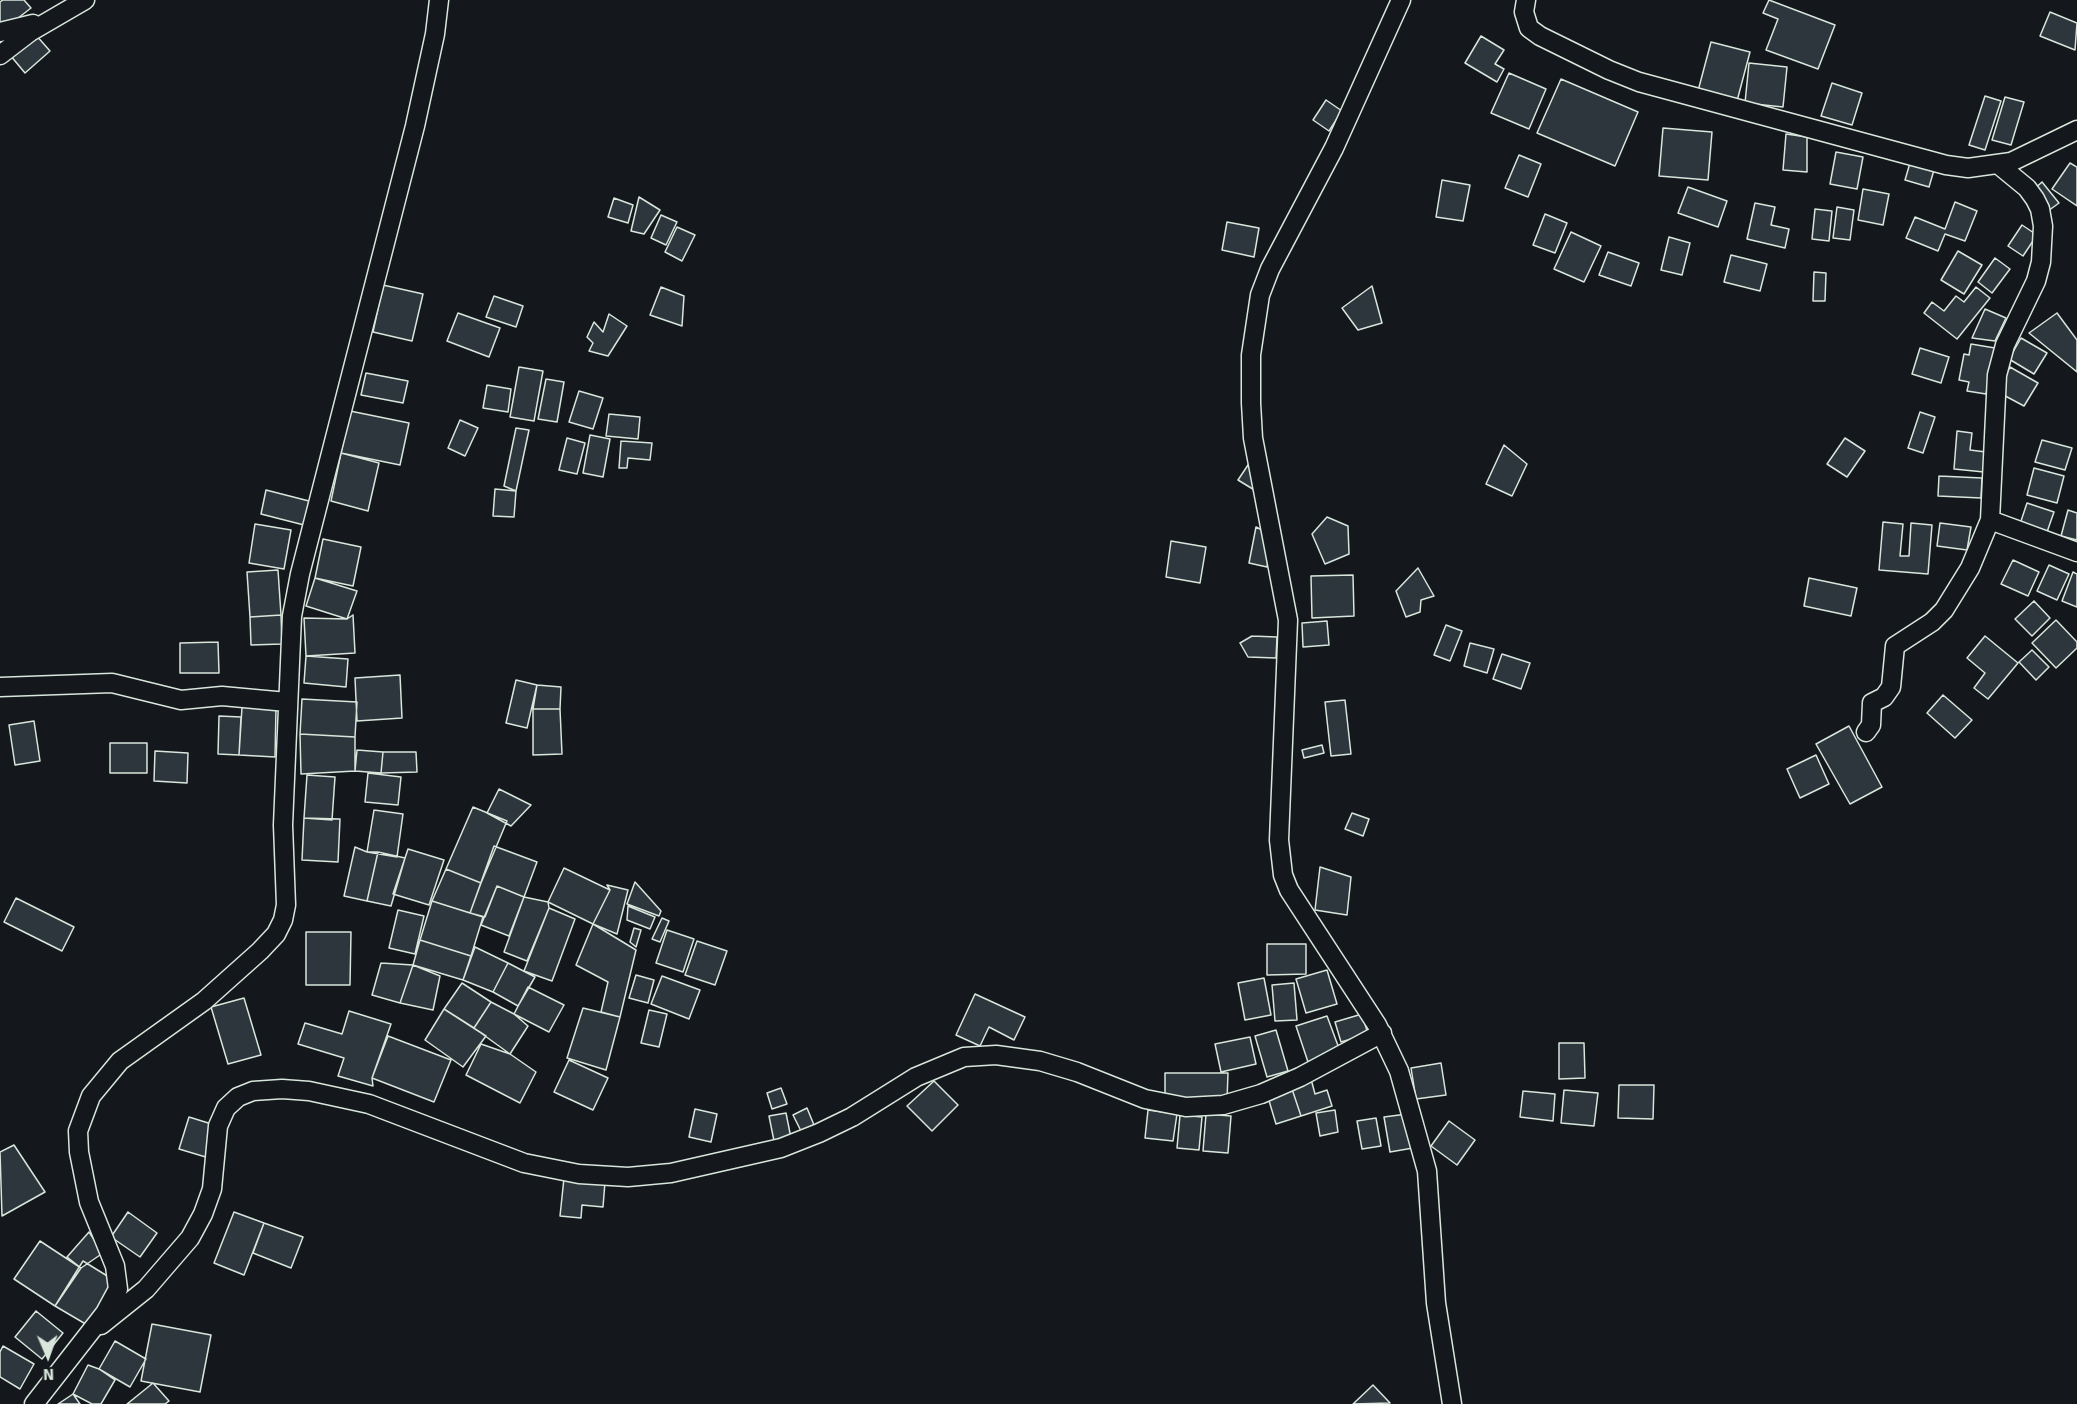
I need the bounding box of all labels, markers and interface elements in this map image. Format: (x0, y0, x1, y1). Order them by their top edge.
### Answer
north arrow (18, 1326, 78, 1386)
text: N (43, 1364, 55, 1384)

